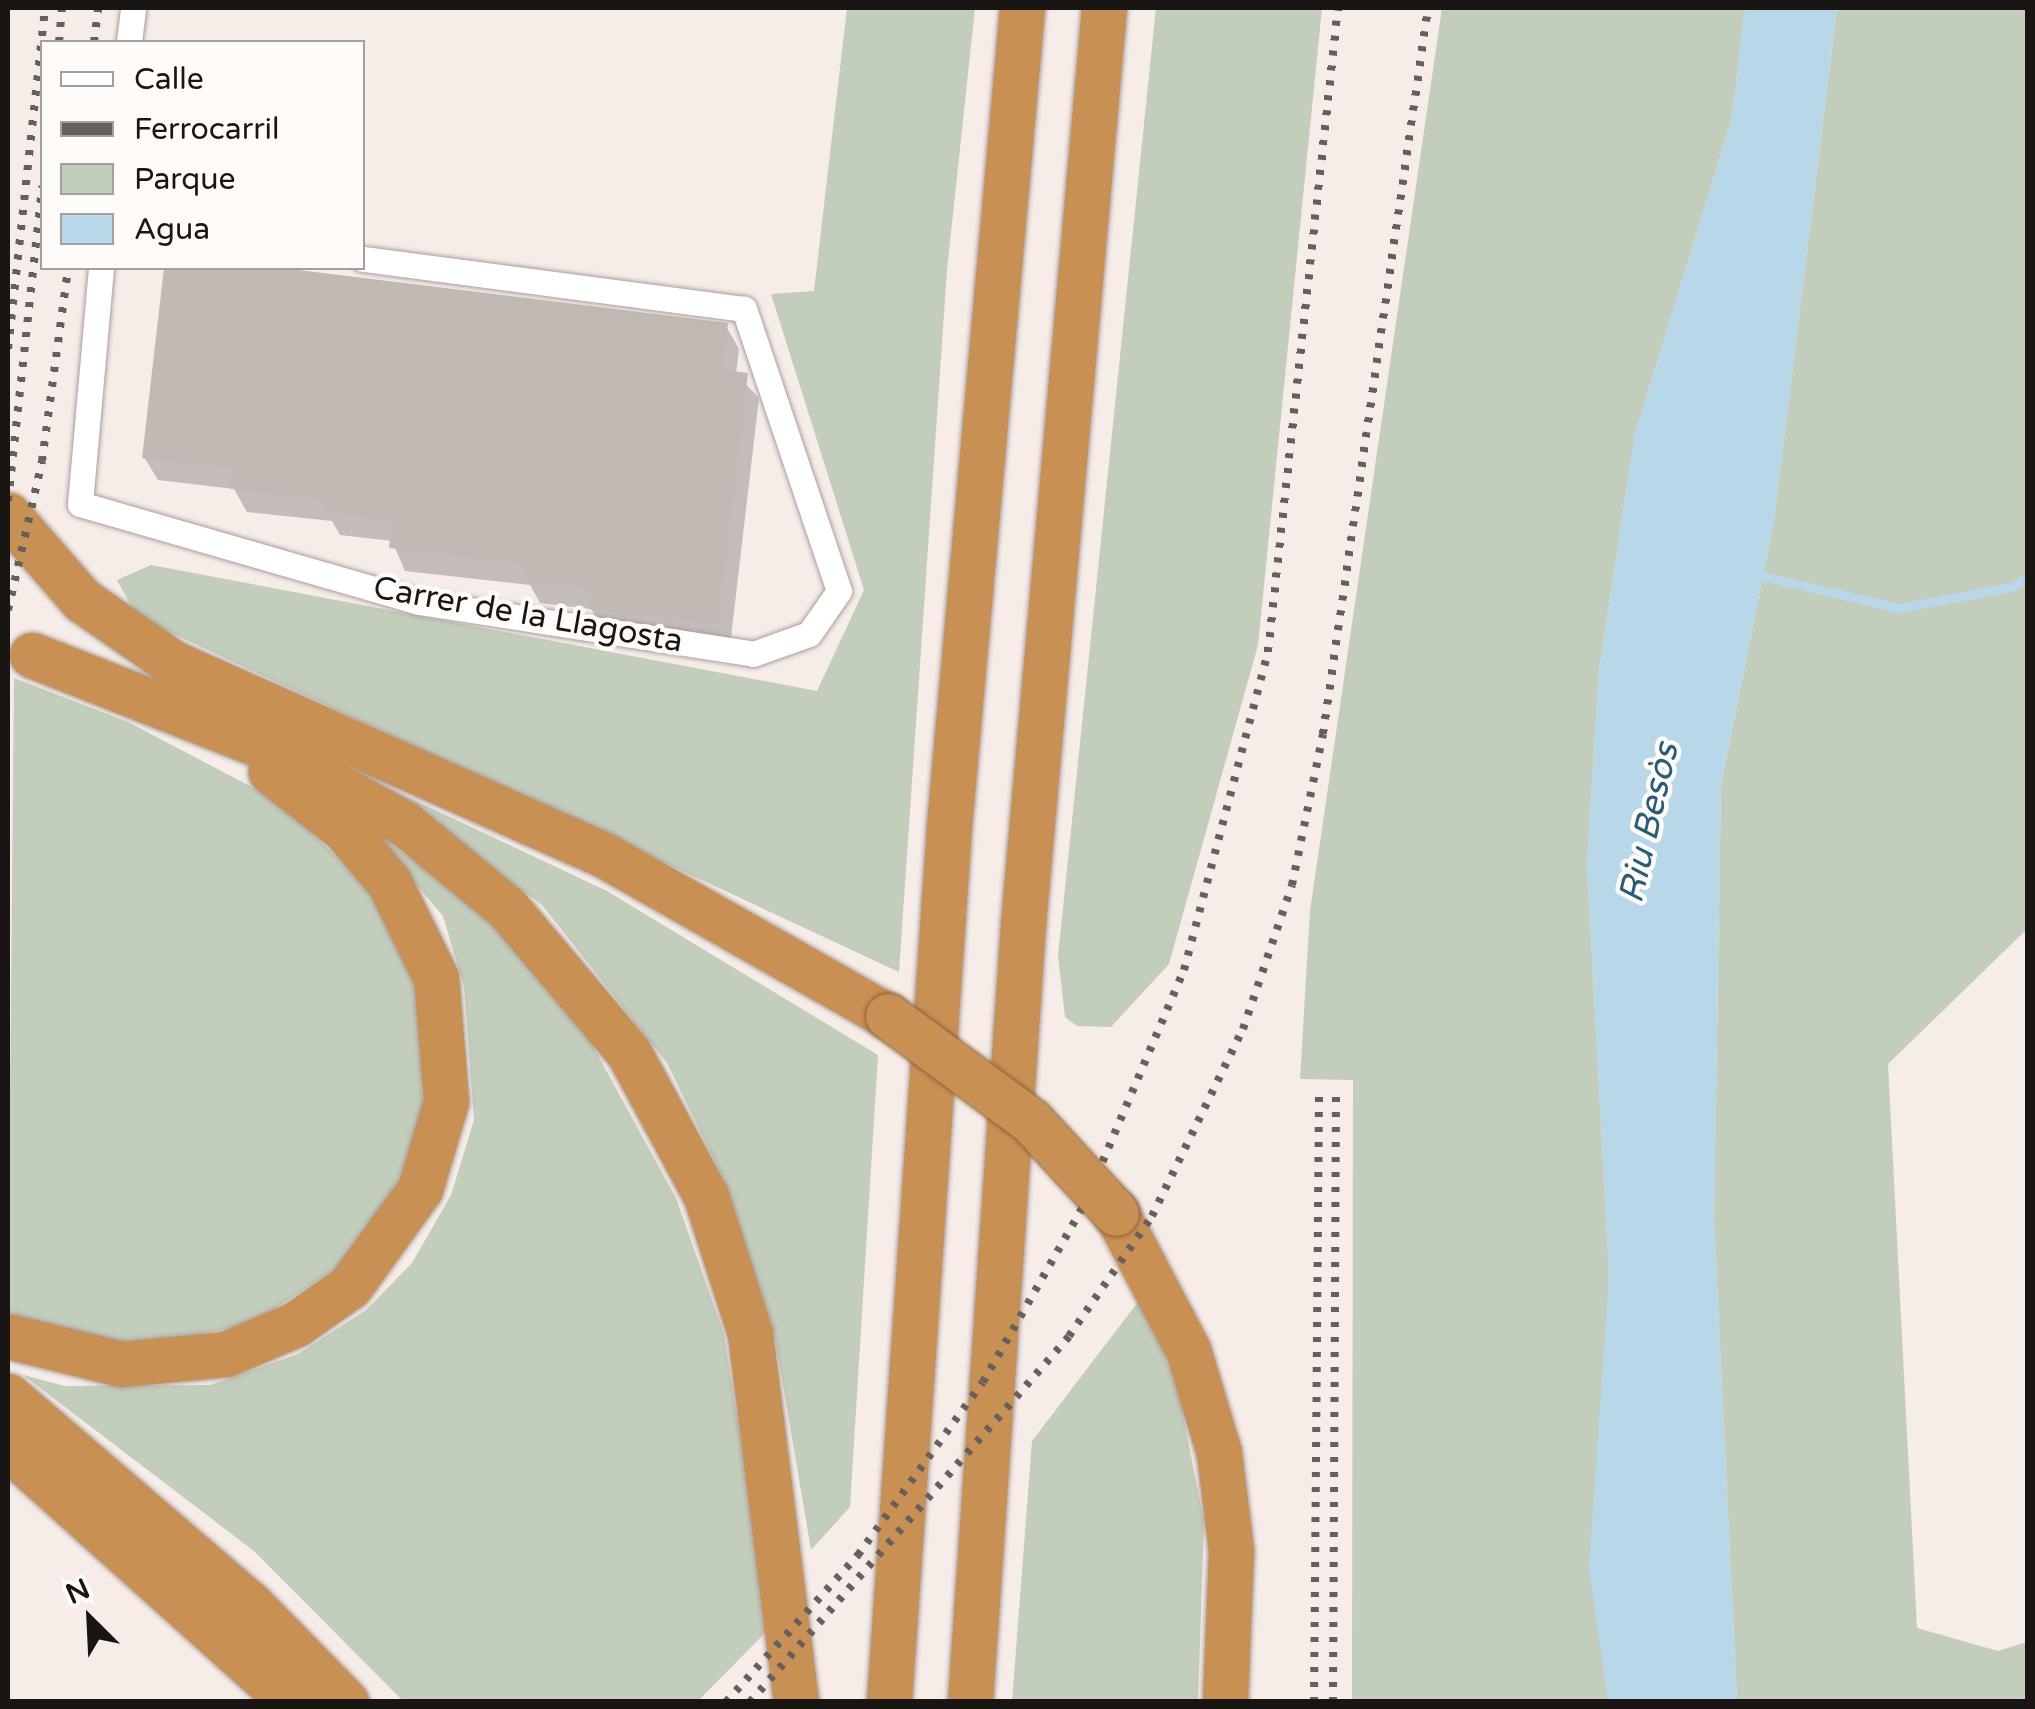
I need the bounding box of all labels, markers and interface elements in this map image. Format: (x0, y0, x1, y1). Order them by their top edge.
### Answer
legend (40, 40, 365, 270)
text: Calle (134, 61, 204, 98)
text: Ferrocarril (134, 111, 280, 148)
text: Parque (134, 161, 235, 198)
text: Agua (134, 211, 210, 248)
street label: Carrer de la Llagosta (370, 569, 686, 661)
water label: Riu Besòs (1610, 739, 1688, 907)
north arrow (40, 1569, 140, 1669)
text: N (61, 1571, 95, 1612)

